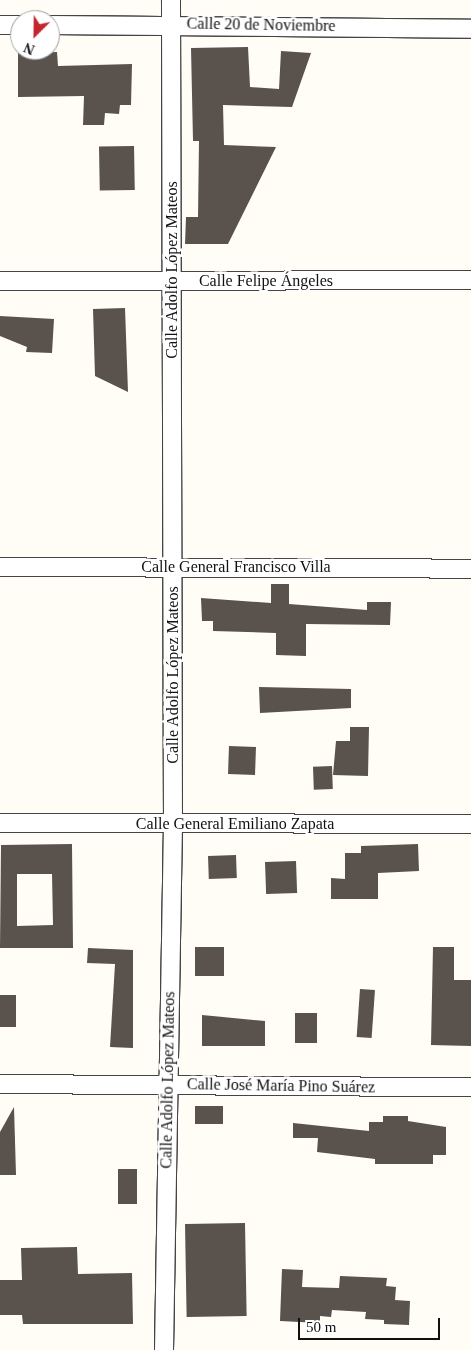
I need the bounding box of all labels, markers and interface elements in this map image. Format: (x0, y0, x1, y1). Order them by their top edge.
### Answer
north arrow (10, 10, 60, 60)
street label: Calle 20 de Noviembre (186, 14, 336, 36)
text: N (22, 39, 37, 57)
street label: Calle Adolfo López Mateos (162, 181, 182, 359)
street label: Calle Felipe Ángeles (199, 271, 333, 291)
street label: Calle General Francisco Villa (141, 557, 331, 577)
street label: Calle Adolfo López Mateos (163, 586, 183, 764)
street label: Calle General Emiliano Zapata (136, 814, 334, 834)
street label: Calle Adolfo López Mateos (157, 991, 179, 1169)
street label: Calle José María Pino Suárez (187, 1075, 375, 1097)
scale bar (301, 1308, 444, 1340)
text: 50 m (306, 1319, 336, 1335)

